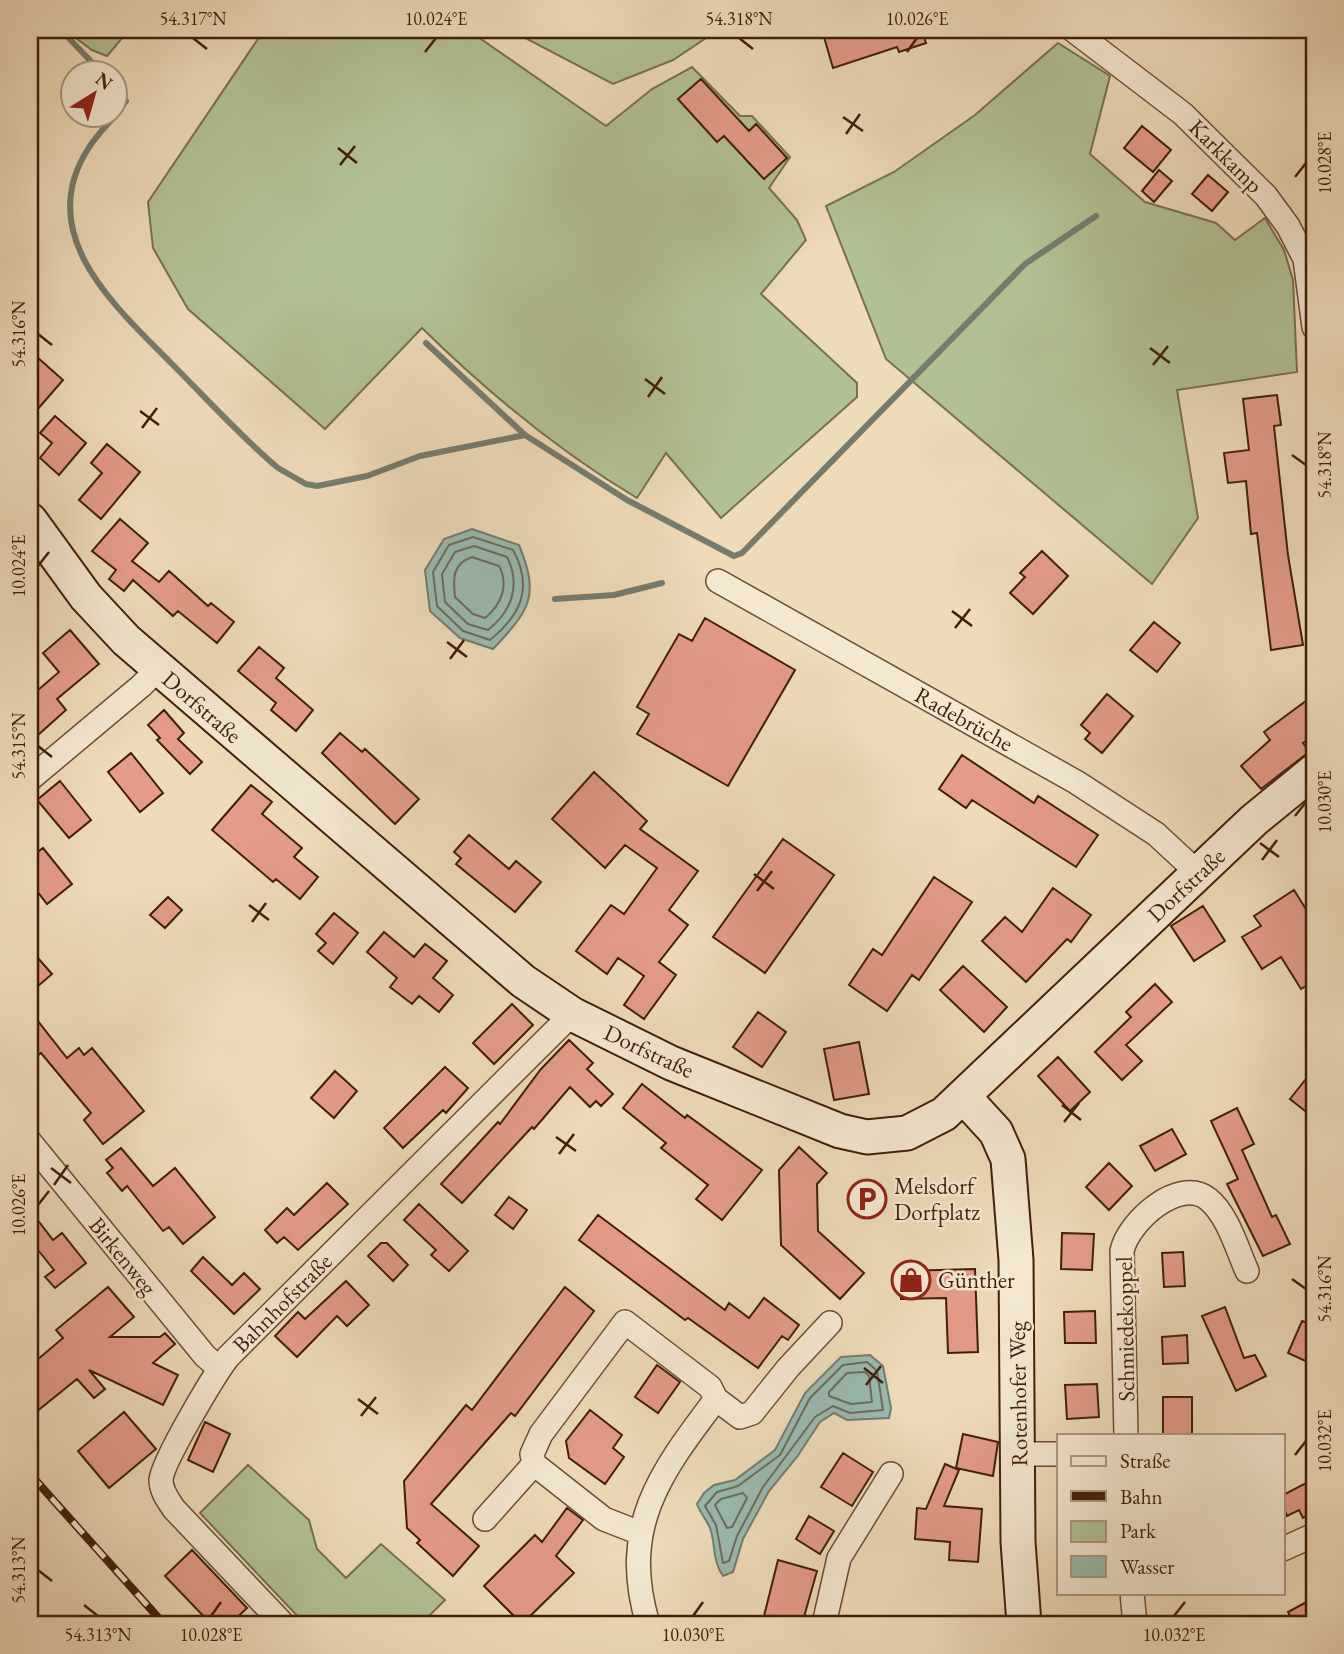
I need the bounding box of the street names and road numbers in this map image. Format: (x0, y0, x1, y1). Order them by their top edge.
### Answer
street label: Karkkamp (1182, 112, 1270, 200)
street label: Dorfstraße (156, 664, 248, 750)
street label: Radebrüche (909, 680, 1019, 758)
street label: Dorfstraße (1141, 841, 1231, 929)
street label: Dorfstraße (599, 1017, 699, 1085)
street label: Birkenweg (82, 1211, 164, 1302)
street label: Bahnhofstraße (226, 1247, 338, 1359)
street label: Schmiedekoppel (1109, 1256, 1141, 1402)
street label: Rotenhofer Weg (1002, 1320, 1034, 1467)

